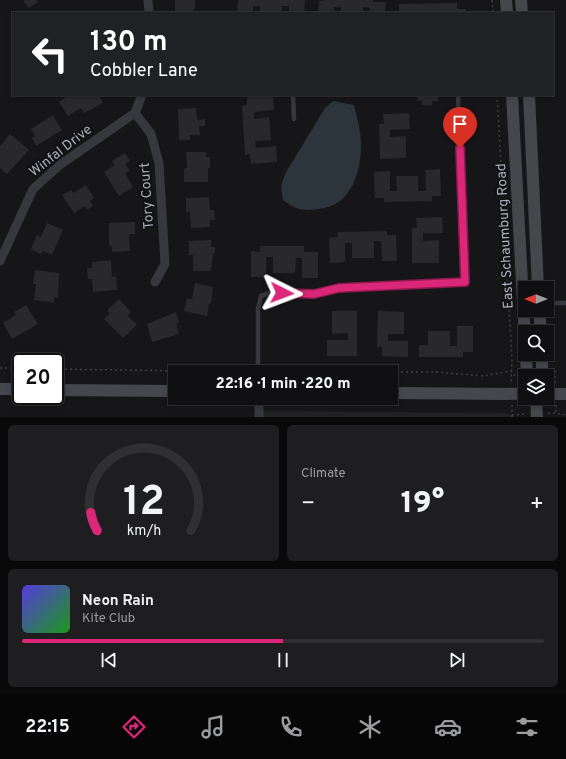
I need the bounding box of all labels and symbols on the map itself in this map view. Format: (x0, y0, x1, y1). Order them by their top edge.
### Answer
pin (443, 107, 477, 148)
street label: Winfal Drive (26, 121, 96, 181)
street label: Tory Court (137, 162, 158, 230)
street label: East Schaumburg Road (493, 163, 518, 309)
position arrow (261, 272, 303, 314)
north arrow (518, 281, 554, 317)
speed limit sign: 20 (12, 353, 64, 405)

